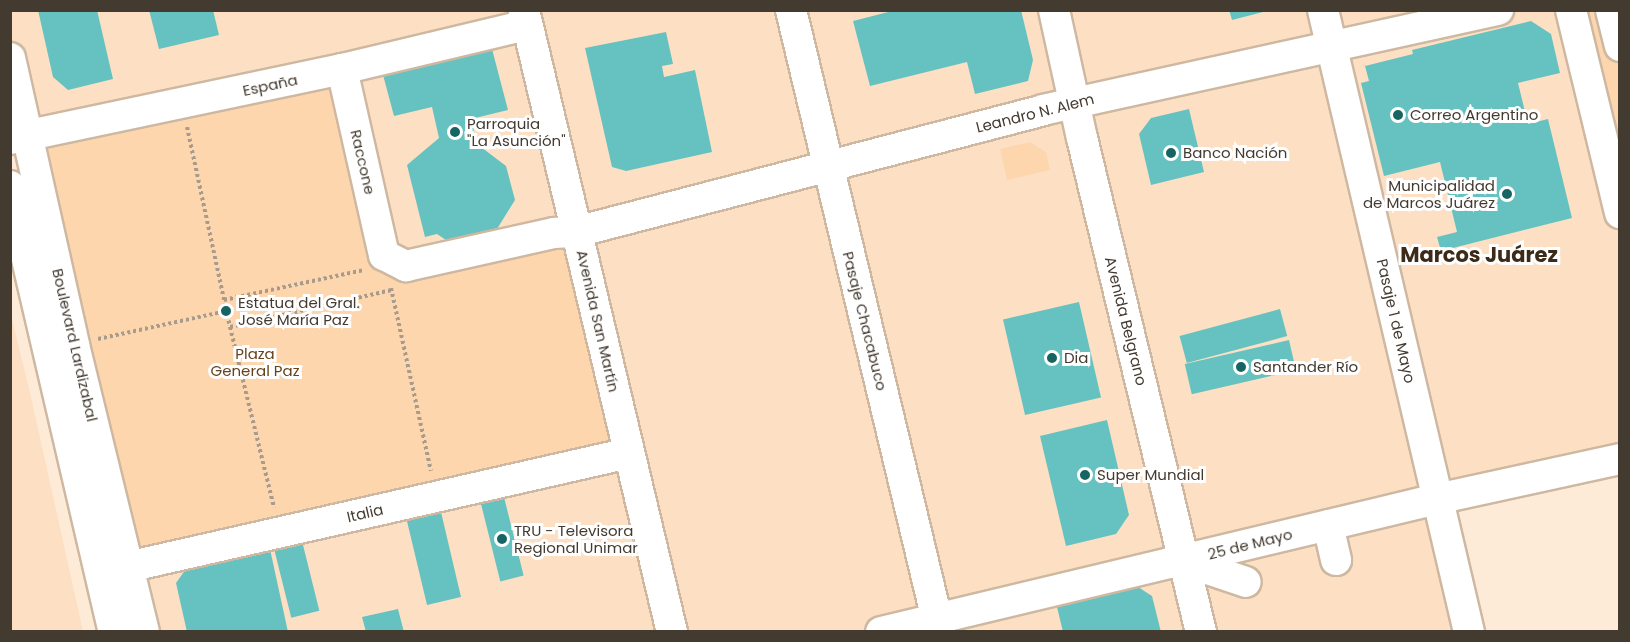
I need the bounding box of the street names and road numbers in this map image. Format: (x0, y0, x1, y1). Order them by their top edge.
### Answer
street label: España (241, 70, 299, 100)
street label: Leandro N. Alem (974, 90, 1096, 136)
street label: Raccone (347, 128, 379, 196)
street label: Avenida San Martín (573, 248, 623, 394)
street label: Pasaje Chacabuco (839, 250, 891, 392)
street label: Avenida Belgrano (1101, 254, 1151, 388)
street label: Pasaje 1 de Mayo (1373, 257, 1419, 385)
street label: Boulevard Lardizabal (49, 267, 101, 423)
street label: Italia (345, 500, 385, 526)
street label: 25 de Mayo (1206, 525, 1294, 563)

